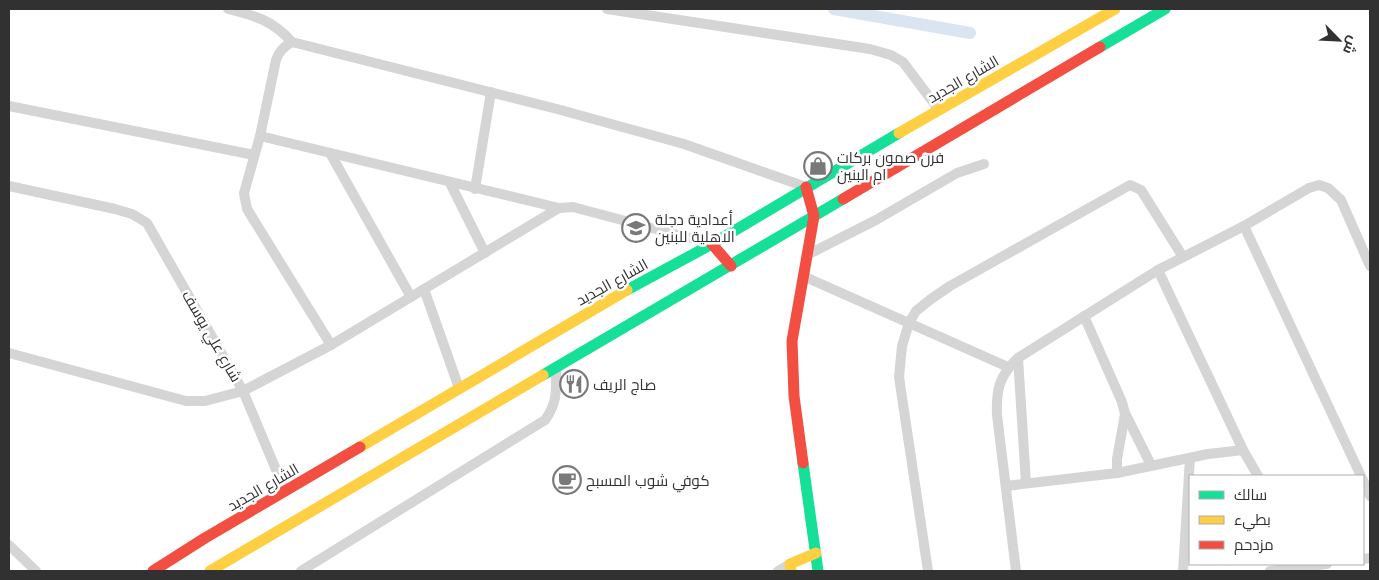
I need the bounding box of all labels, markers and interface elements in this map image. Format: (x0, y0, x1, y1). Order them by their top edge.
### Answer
north arrow (1314, 15, 1364, 65)
text: ش (1339, 33, 1363, 57)
street label: الشارع الجديد (924, 51, 1003, 109)
place label: فرن صمون بركات ام البنين (837, 148, 944, 185)
shop icon: فرن صمون بركات ام البنين (803, 151, 833, 181)
place label: أعدادية دجلة الاهلية للبنين (655, 210, 735, 247)
school or university icon: أعدادية دجلة الاهلية للبنين (621, 213, 651, 243)
street label: الشارع الجديد (573, 255, 652, 311)
street label: شارع علي يوسف (175, 287, 246, 387)
restaurant icon: صاج الريف (559, 369, 589, 399)
place label: صاج الريف (593, 375, 656, 396)
street label: الشارع الجديد (224, 459, 303, 517)
cafe icon: كوفي شوب المسبح (552, 465, 582, 495)
place label: كوفي شوب المسبح (586, 471, 710, 493)
legend (1189, 475, 1364, 565)
text: سالك (1234, 485, 1267, 504)
text: بطيء (1234, 510, 1271, 532)
text: مزدحم (1234, 535, 1274, 555)

